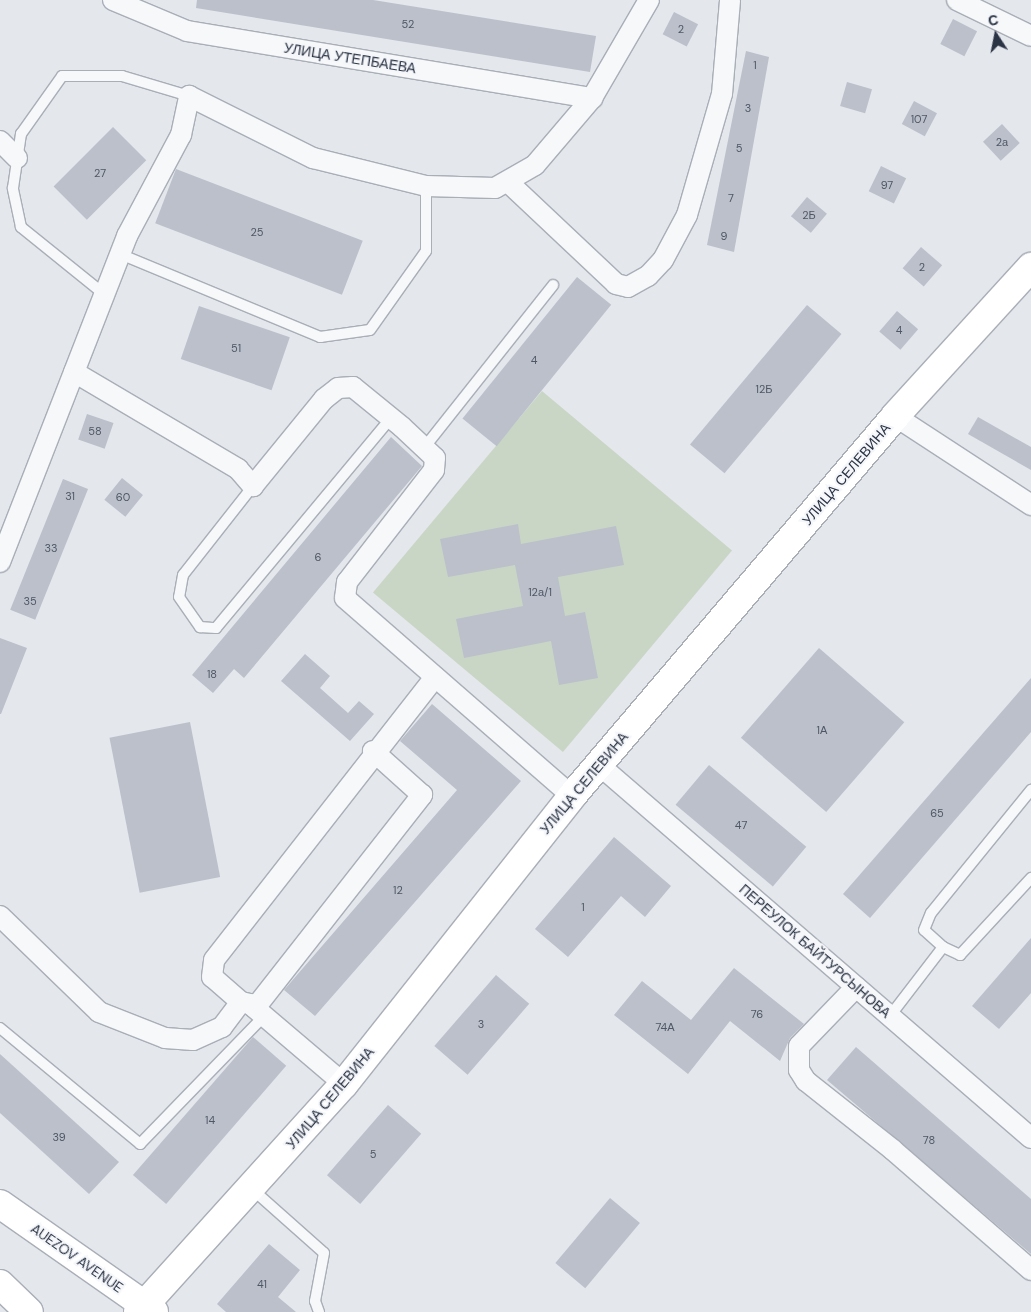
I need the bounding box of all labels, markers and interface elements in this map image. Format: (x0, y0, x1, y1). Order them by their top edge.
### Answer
north arrow (971, 10, 1021, 60)
text: С (986, 10, 1000, 30)
house number: 52 (402, 17, 414, 31)
house number: 2 (678, 22, 684, 36)
street label: УЛИЦА УТЕПБАЕВА (283, 39, 417, 77)
house number: 1 (753, 58, 757, 72)
house number: 3 (745, 101, 751, 115)
house number: 107 (911, 112, 927, 126)
house number: 2а (996, 135, 1008, 149)
house number: 5 (736, 141, 742, 155)
house number: 27 (94, 166, 106, 180)
house number: 97 (881, 178, 893, 192)
house number: 7 (728, 191, 734, 205)
house number: 2Б (802, 208, 816, 222)
house number: 25 (250, 225, 264, 239)
house number: 9 (721, 229, 727, 243)
house number: 2 (919, 260, 925, 274)
house number: 4 (896, 323, 902, 337)
house number: 51 (231, 341, 241, 355)
house number: 4 (531, 353, 537, 367)
house number: 12Б (756, 382, 772, 396)
street label: УЛИЦА СЕЛЕВИНА (798, 420, 894, 528)
house number: 58 (88, 424, 102, 438)
house number: 31 (65, 489, 75, 503)
house number: 60 (116, 490, 130, 504)
house number: 33 (44, 541, 58, 555)
house number: 6 (315, 550, 321, 564)
house number: 12а/1 (528, 585, 552, 599)
house number: 35 (23, 594, 37, 608)
house number: 18 (207, 667, 217, 681)
house number: 1А (817, 723, 827, 737)
street label: УЛИЦА СЕЛЕВИНА (536, 729, 632, 837)
house number: 65 (930, 806, 944, 820)
house number: 47 (735, 818, 747, 832)
street label: ПЕРЕУЛОК БАЙТУРСЫНОВА (736, 881, 894, 1021)
house number: 12 (393, 883, 403, 897)
house number: 1 (581, 900, 585, 914)
house number: 76 (751, 1007, 763, 1021)
house number: 3 (478, 1017, 484, 1031)
house number: 74А (655, 1020, 675, 1034)
street label: УЛИЦА СЕЛЕВИНА (282, 1044, 378, 1152)
house number: 14 (205, 1113, 215, 1127)
house number: 39 (52, 1130, 66, 1144)
house number: 78 (923, 1133, 935, 1147)
house number: 5 (370, 1147, 376, 1161)
street label: AUEZOV AVENUE (28, 1220, 126, 1296)
house number: 41 (257, 1277, 267, 1291)

